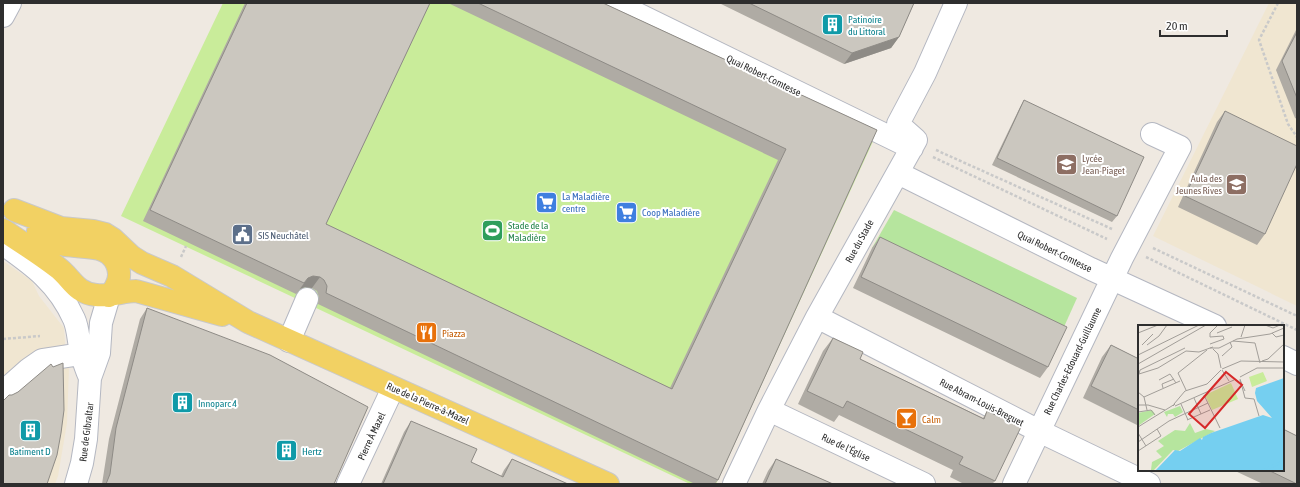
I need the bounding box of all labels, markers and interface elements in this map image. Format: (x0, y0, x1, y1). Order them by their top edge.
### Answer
building icon: Patinoire du Littoral (820, 12, 846, 38)
scale bar (1160, 12, 1227, 38)
place label: Patinoire du Littoral (848, 14, 886, 37)
text: 20 m (1166, 19, 1188, 33)
street label: Quai Robert-Comtesse (725, 53, 803, 98)
school or university icon: Lycée Jean-Piaget (1053, 151, 1079, 177)
place label: Lycée Jean-Piaget (1082, 153, 1125, 176)
school or university icon: Aula des Jeunes Rives (1224, 171, 1250, 197)
place label: Aula des Jeunes Rives (1176, 173, 1222, 196)
supermarket icon: La Maladière centre (534, 189, 560, 215)
place label: La Maladière centre (562, 191, 610, 214)
supermarket icon: Coop Maladière (613, 199, 639, 225)
place label: Coop Maladière (642, 207, 700, 218)
street label: Rue du Stade (843, 217, 876, 265)
sports icon: Stade de la Maladière (480, 218, 506, 244)
place label: Stade de la Maladière (508, 220, 549, 243)
public building icon: SIS Neuchâtel (230, 222, 256, 248)
street label: Quai Robert-Comtesse (1016, 229, 1094, 274)
place label: SIS Neuchâtel (258, 230, 309, 241)
street label: Rue Charles-Edouard-Guillaume (1042, 305, 1103, 417)
restaurant icon: Piazza (413, 320, 439, 346)
inset map (1138, 325, 1284, 471)
place label: Piazza (442, 328, 466, 339)
street label: Rue Abram-Louis-Breguet (938, 376, 1026, 429)
street label: Rue de la Pierre-à-Mazel (385, 380, 471, 427)
building icon: Innoparc 4 (169, 390, 195, 416)
place label: Innoparc 4 (198, 398, 237, 409)
street label: Rue de Gibraltar (77, 401, 96, 462)
bar icon: Calm (893, 406, 919, 432)
street label: Pierre À Mazel (356, 410, 387, 462)
place label: Calm (922, 414, 941, 425)
building icon: Batiment D (17, 418, 43, 444)
street label: Rue de l'Église (820, 431, 872, 464)
building icon: Hertz (273, 438, 299, 464)
place label: Batiment D (9, 446, 51, 457)
place label: Hertz (302, 446, 322, 457)

